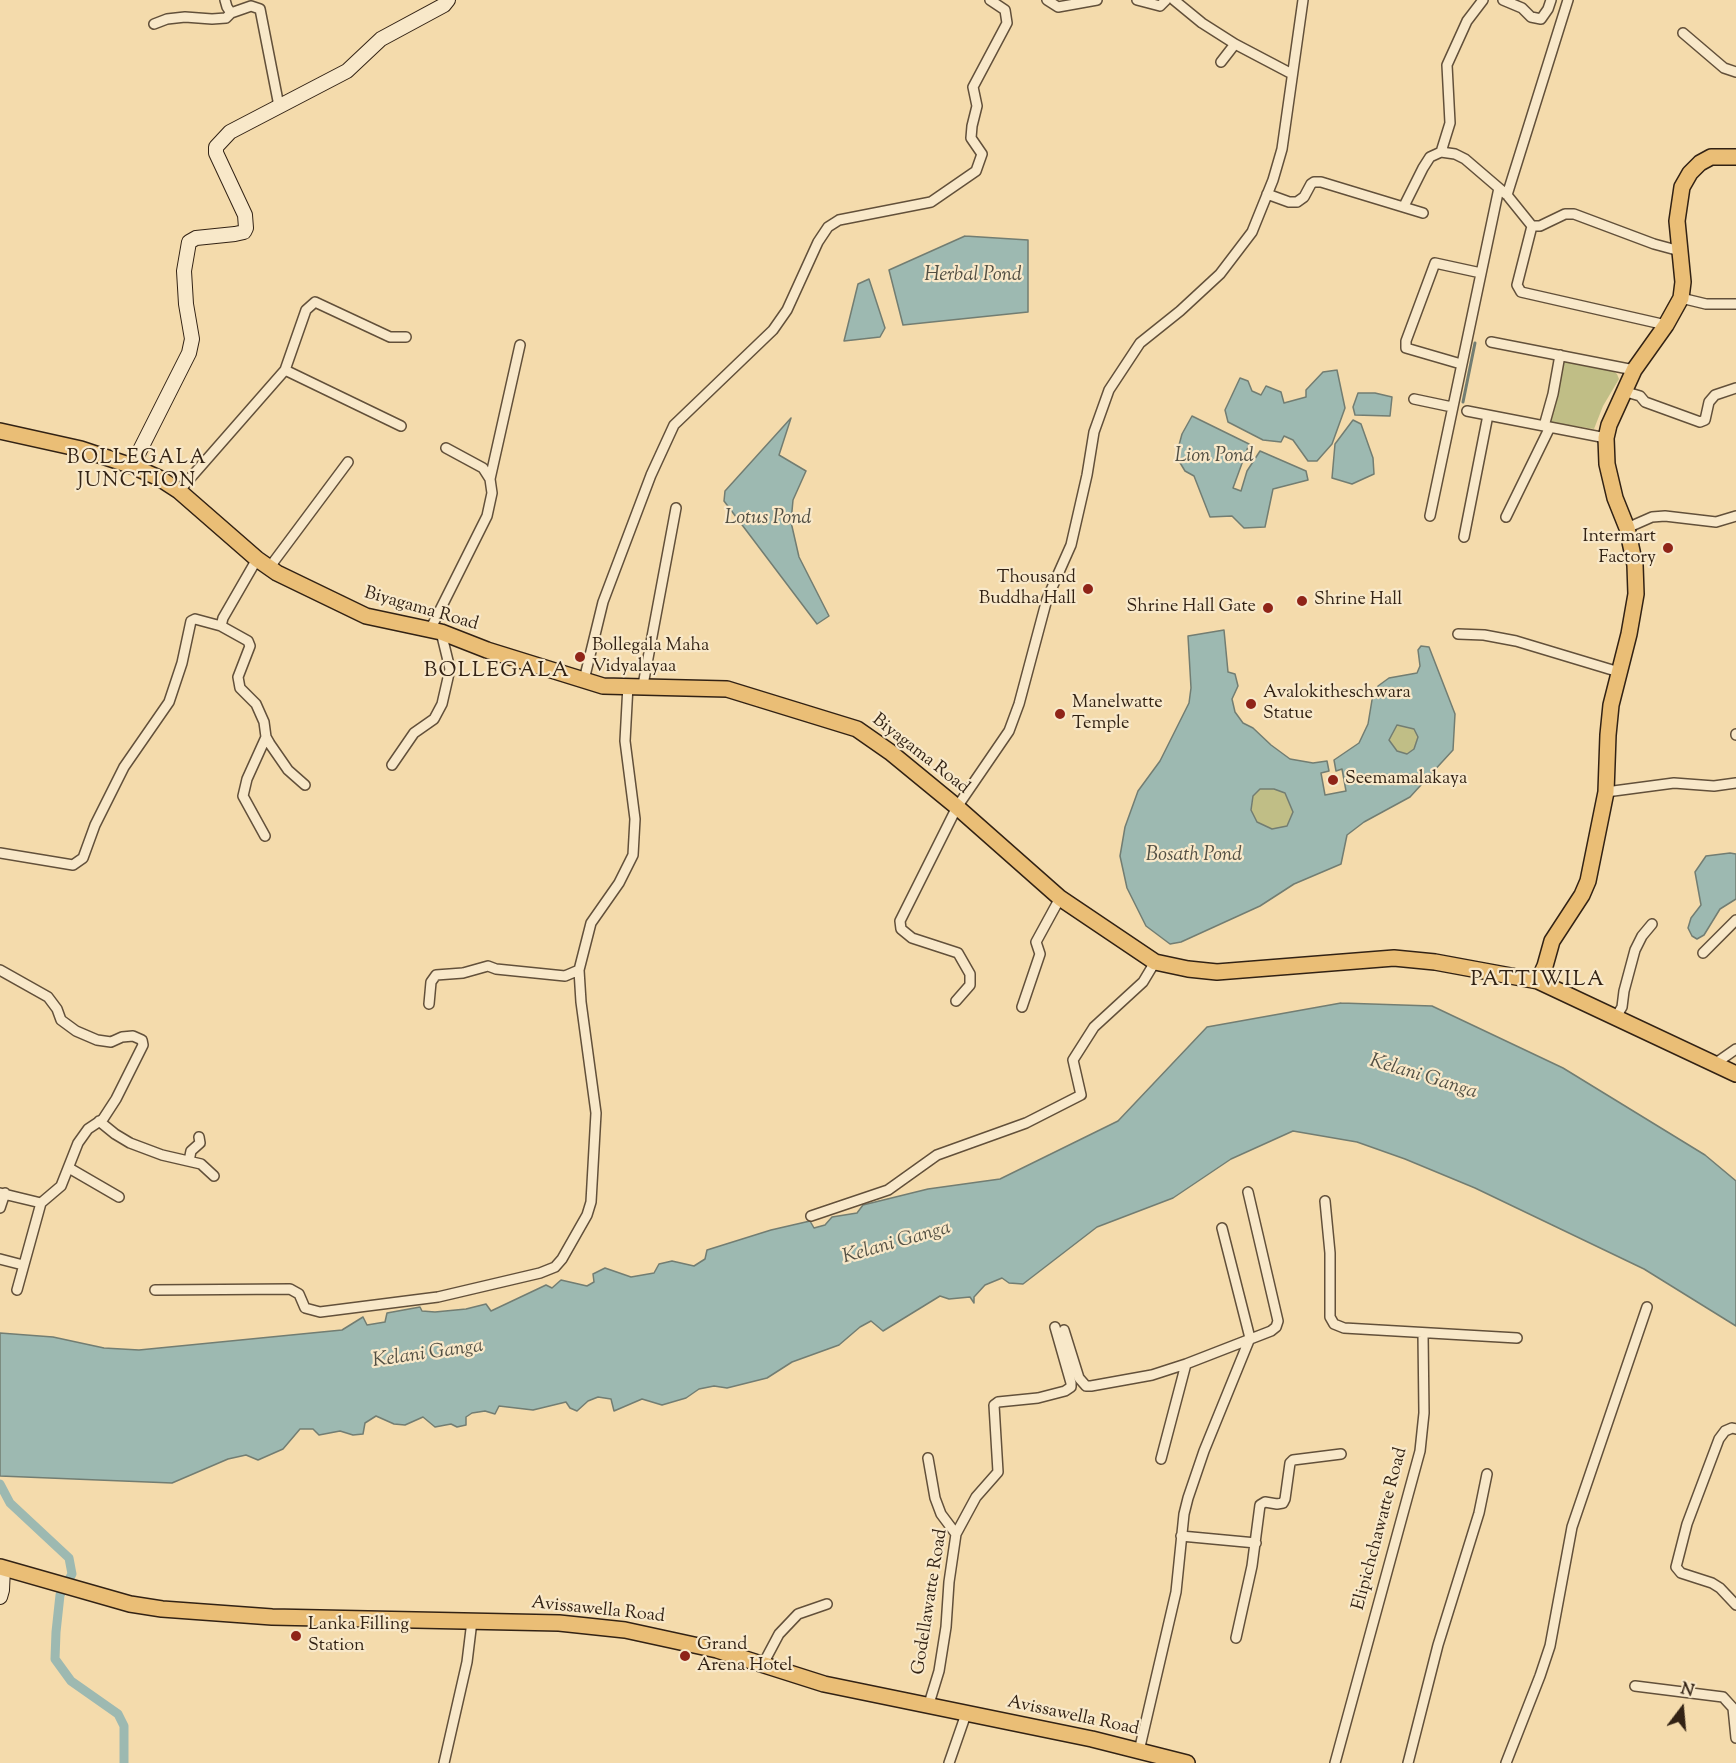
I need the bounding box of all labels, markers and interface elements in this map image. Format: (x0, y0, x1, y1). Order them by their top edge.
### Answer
water label: Herbal Pond (924, 265, 1022, 289)
water label: Lion Pond (1174, 446, 1254, 470)
district label: BOLLEGALA JUNCTION (67, 448, 207, 495)
water label: Lotus Pond (725, 508, 811, 532)
place label: Intermart Factory (1583, 527, 1656, 570)
marker: Intermart Factory (1661, 541, 1675, 555)
place label: Thousand Buddha Hall (979, 568, 1076, 610)
marker: Thousand Buddha Hall (1081, 582, 1095, 596)
street label: Biyagama Road (361, 583, 481, 637)
place label: Shrine Hall (1314, 590, 1402, 612)
marker: Shrine Hall (1295, 594, 1309, 608)
place label: Shrine Hall Gate (1127, 597, 1256, 619)
marker: Shrine Hall Gate (1261, 601, 1275, 615)
place label: Bollegala Maha Vidyalayaa (592, 636, 709, 678)
marker: Bollegala Maha Vidyalayaa (573, 650, 587, 664)
district label: BOLLEGALA (424, 659, 570, 685)
place label: Avalokitheschwara Statue (1263, 683, 1411, 726)
place label: Manelwatte Temple (1072, 693, 1163, 736)
marker: Avalokitheschwara Statue (1244, 697, 1258, 711)
marker: Manelwatte Temple (1053, 707, 1067, 721)
street label: Biyagama Road (867, 710, 973, 800)
place label: Seemamalakaya (1345, 769, 1467, 791)
marker: Seemamalakaya (1326, 773, 1340, 787)
water label: Bosath Pond (1146, 845, 1242, 869)
district label: PATTIWILA (1471, 968, 1605, 994)
water label: Kelani Ganga (1366, 1050, 1480, 1106)
water label: Kelani Ganga (840, 1217, 954, 1271)
water label: Kelani Ganga (371, 1335, 485, 1375)
street label: Elipichchawatte Road (1349, 1445, 1413, 1613)
street label: Godellawatte Road (909, 1527, 953, 1677)
street label: Avissawella Road (530, 1593, 666, 1629)
place label: Lanka Filling Station (308, 1615, 409, 1658)
marker: Lanka Filling Station (289, 1629, 303, 1643)
place label: Grand Arena Hotel (697, 1635, 793, 1678)
marker: Grand Arena Hotel (678, 1649, 692, 1663)
text: N (1678, 1678, 1696, 1704)
north arrow (1652, 1679, 1712, 1739)
street label: Avissawella Road (1005, 1692, 1141, 1742)

